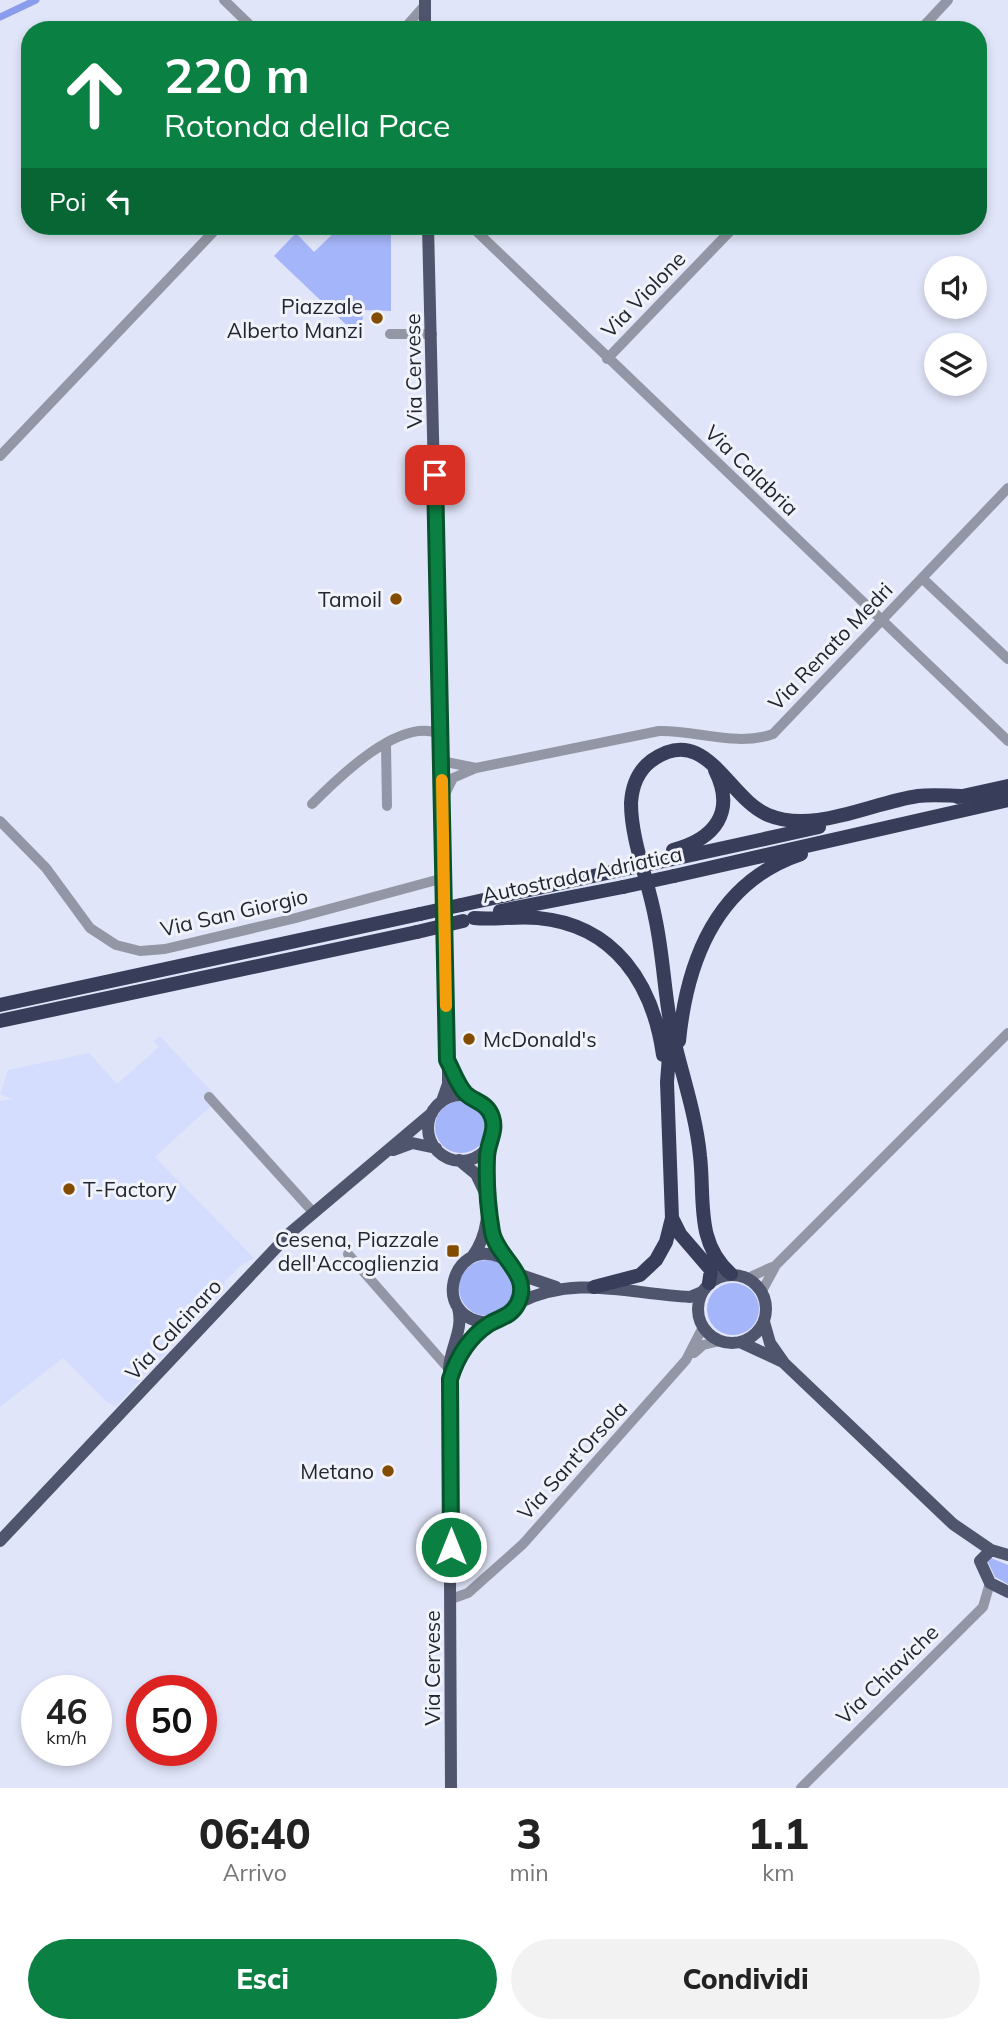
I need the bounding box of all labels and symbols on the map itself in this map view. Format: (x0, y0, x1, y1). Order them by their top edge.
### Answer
street label: Via Violone (595, 245, 691, 343)
place label: Piazzale Alberto Manzi (227, 293, 363, 343)
marker: Piazzale Alberto Manzi (369, 310, 385, 326)
street label: Via Cervese (399, 313, 427, 429)
street label: Via Calabria (700, 419, 804, 521)
pin (405, 445, 465, 505)
street label: Via Renato Medri (762, 577, 898, 715)
place label: Tamoil (318, 586, 382, 612)
marker: Tamoil (388, 591, 404, 607)
street label: Autostrada Adriatica (480, 840, 684, 908)
street label: Via San Giorgio (158, 882, 310, 942)
place label: McDonald's (483, 1026, 597, 1052)
marker: McDonald's (461, 1031, 477, 1047)
place label: T-Factory (83, 1176, 177, 1202)
marker: T-Factory (61, 1181, 77, 1197)
place label: Cesena, Piazzale dell'Accoglienzia (275, 1226, 439, 1276)
marker: Cesena, Piazzale dell'Accoglienzia (445, 1243, 461, 1259)
street label: Via Calcinaro (119, 1273, 227, 1385)
street label: Via Sant'Orsola (512, 1395, 632, 1525)
place label: Metano (300, 1458, 374, 1484)
marker: Metano (380, 1463, 396, 1479)
position arrow (414, 1510, 488, 1584)
street label: Via Cervese (419, 1610, 445, 1726)
street label: Via Chiaviche (830, 1619, 944, 1729)
speed limit sign: 50 (126, 1675, 217, 1766)

